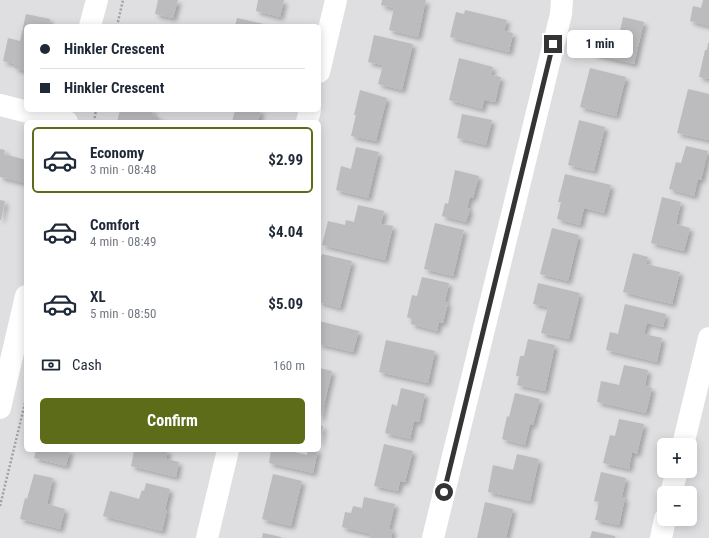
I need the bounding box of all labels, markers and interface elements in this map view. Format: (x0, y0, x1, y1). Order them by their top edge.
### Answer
callout: 1 min (567, 30, 633, 58)
route end (544, 35, 562, 53)
text: 1 min (586, 36, 614, 51)
text: Hinkler Crescent (64, 40, 164, 58)
text: Hinkler Crescent (64, 79, 164, 97)
icon: car (42, 142, 78, 178)
text: Economy (90, 144, 144, 162)
text: $2.99 (268, 151, 303, 169)
text: 3 min · 08:48 (90, 162, 156, 177)
icon: car (42, 214, 78, 250)
text: Comfort (90, 216, 139, 234)
text: $4.04 (268, 223, 303, 241)
text: 4 min · 08:49 (90, 234, 156, 249)
icon: car (42, 286, 78, 322)
text: XL (90, 288, 106, 306)
text: $5.09 (268, 295, 303, 313)
text: 5 min · 08:50 (90, 306, 156, 321)
icon: cash (40, 354, 62, 376)
text: Cash (72, 356, 102, 374)
text: 160 m (273, 358, 305, 373)
button: Confirm (40, 398, 305, 444)
map controls (657, 438, 697, 526)
button: + (657, 438, 697, 478)
route start (435, 483, 453, 501)
button: − (657, 486, 697, 526)

